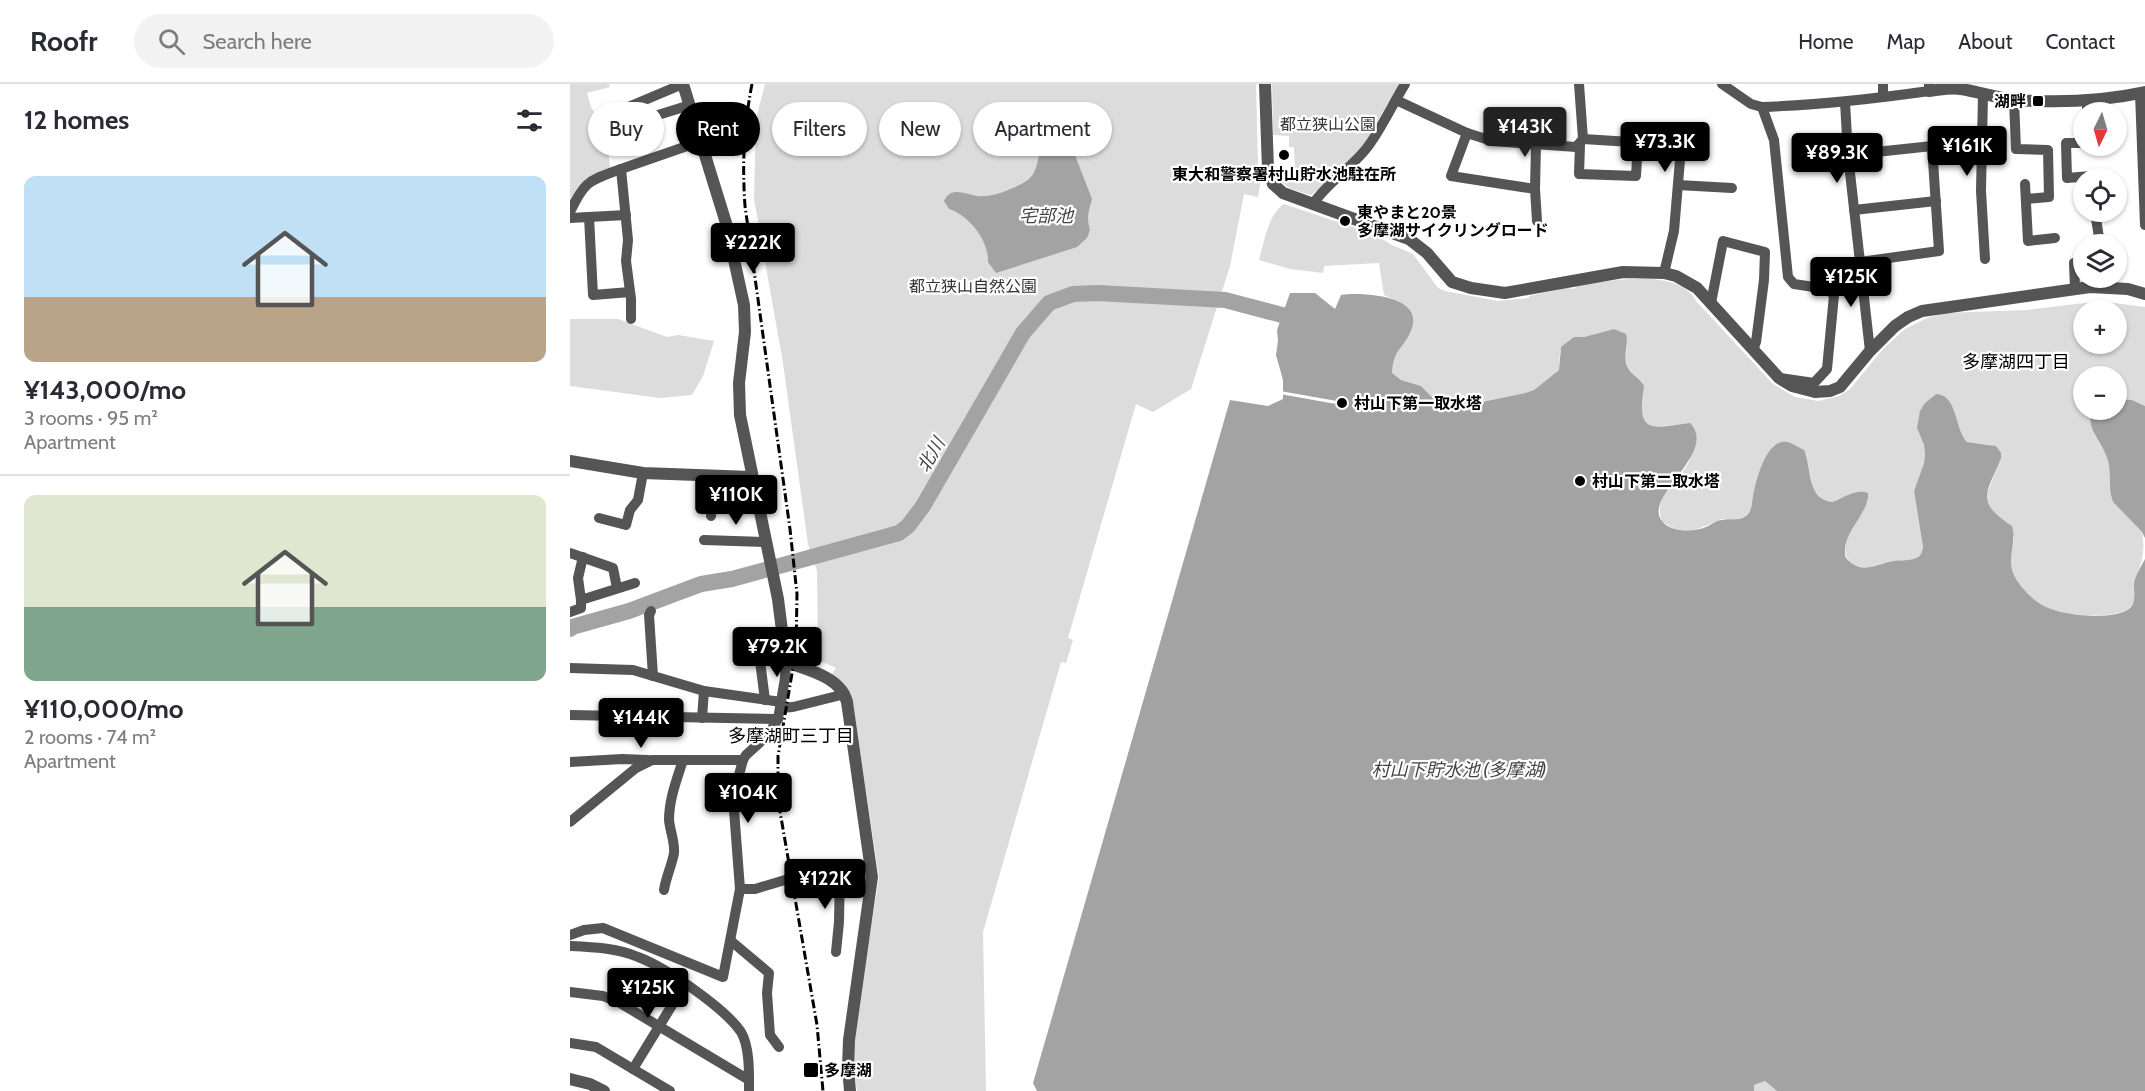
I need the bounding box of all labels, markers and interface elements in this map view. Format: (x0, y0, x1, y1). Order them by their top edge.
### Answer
search box (134, 14, 554, 68)
text: Roofr (30, 24, 98, 58)
icon: search (155, 25, 188, 58)
text: Search here (203, 28, 312, 55)
text: Home (1798, 29, 1854, 54)
text: Map (1887, 29, 1925, 54)
text: About (1958, 29, 2012, 54)
text: Contact (2045, 29, 2115, 54)
place label: 湖畔 (1994, 92, 2026, 111)
marker: 湖畔 (2031, 94, 2045, 108)
chip: Buy (588, 102, 664, 156)
chip: Rent (676, 102, 760, 156)
chip: Filters (772, 102, 867, 156)
chip: New (879, 102, 961, 156)
chip: Apartment (973, 102, 1112, 156)
north arrow (2073, 102, 2127, 156)
map controls (2073, 102, 2127, 420)
text: 12 homes (24, 104, 129, 136)
icon: filters (513, 104, 546, 137)
pin: ¥143K (1483, 107, 1567, 158)
text: ¥143K (1497, 114, 1553, 138)
park label: 都立狭山公園 (1280, 115, 1376, 134)
pin: ¥73.3K (1616, 122, 1714, 173)
pin: ¥161K (1925, 126, 2009, 177)
text: ¥73.3K (1635, 129, 1695, 153)
pin: ¥89.3K (1788, 133, 1886, 184)
text: ¥161K (1942, 133, 1992, 157)
text: ¥89.3K (1806, 140, 1868, 164)
marker: 東大和警察署村山貯水池駐在所 (1277, 148, 1291, 162)
place label: 東大和警察署村山貯水池駐在所 (1172, 165, 1396, 184)
button: locate (2073, 168, 2127, 222)
place label: 東やまと20景 多摩湖サイクリングロード (1357, 203, 1549, 240)
water label: 宅部池 (1019, 205, 1075, 227)
marker: 東やまと20景 多摩湖サイクリングロード (1338, 214, 1352, 228)
icon: home (231, 215, 339, 323)
pin: ¥222K (711, 223, 795, 274)
text: ¥222K (725, 230, 781, 254)
button: layers (2073, 234, 2127, 288)
pin: ¥125K (1809, 257, 1893, 308)
text: ¥125K (1824, 264, 1878, 288)
park label: 都立狭山自然公園 (909, 277, 1037, 296)
button: + (2073, 300, 2127, 354)
district label: 多摩湖四丁目 (1962, 351, 2070, 373)
button: − (2073, 366, 2127, 420)
text: ¥143,000/mo (24, 374, 186, 406)
place label: 村山下第一取水塔 (1354, 394, 1482, 413)
marker: 村山下第一取水塔 (1335, 396, 1349, 410)
text: 3 rooms · 95 m² (24, 406, 158, 430)
text: Apartment (24, 430, 116, 454)
water label: 北川 (912, 432, 951, 476)
place label: 村山下第二取水塔 (1592, 472, 1720, 491)
marker: 村山下第二取水塔 (1573, 474, 1587, 488)
pin: ¥110K (694, 475, 778, 526)
text: ¥110K (709, 482, 763, 506)
icon: home (231, 534, 339, 642)
pin: ¥79.2K (728, 627, 826, 678)
text: ¥79.2K (747, 634, 807, 658)
text: ¥110,000/mo (24, 693, 184, 725)
pin: ¥144K (599, 698, 683, 749)
text: ¥144K (613, 705, 669, 729)
text: 2 rooms · 74 m² (24, 725, 156, 749)
district label: 多摩湖町三丁目 (728, 725, 854, 747)
text: Apartment (24, 749, 116, 773)
water label: 村山下貯水池 (多摩湖) (1372, 759, 1546, 781)
pin: ¥104K (706, 773, 790, 824)
text: ¥104K (719, 780, 777, 804)
pin: ¥122K (783, 859, 867, 910)
text: ¥122K (798, 866, 852, 890)
pin: ¥125K (606, 968, 690, 1019)
text: ¥125K (621, 975, 675, 999)
marker: 多摩湖 (802, 1061, 820, 1079)
place label: 多摩湖 (824, 1061, 872, 1080)

